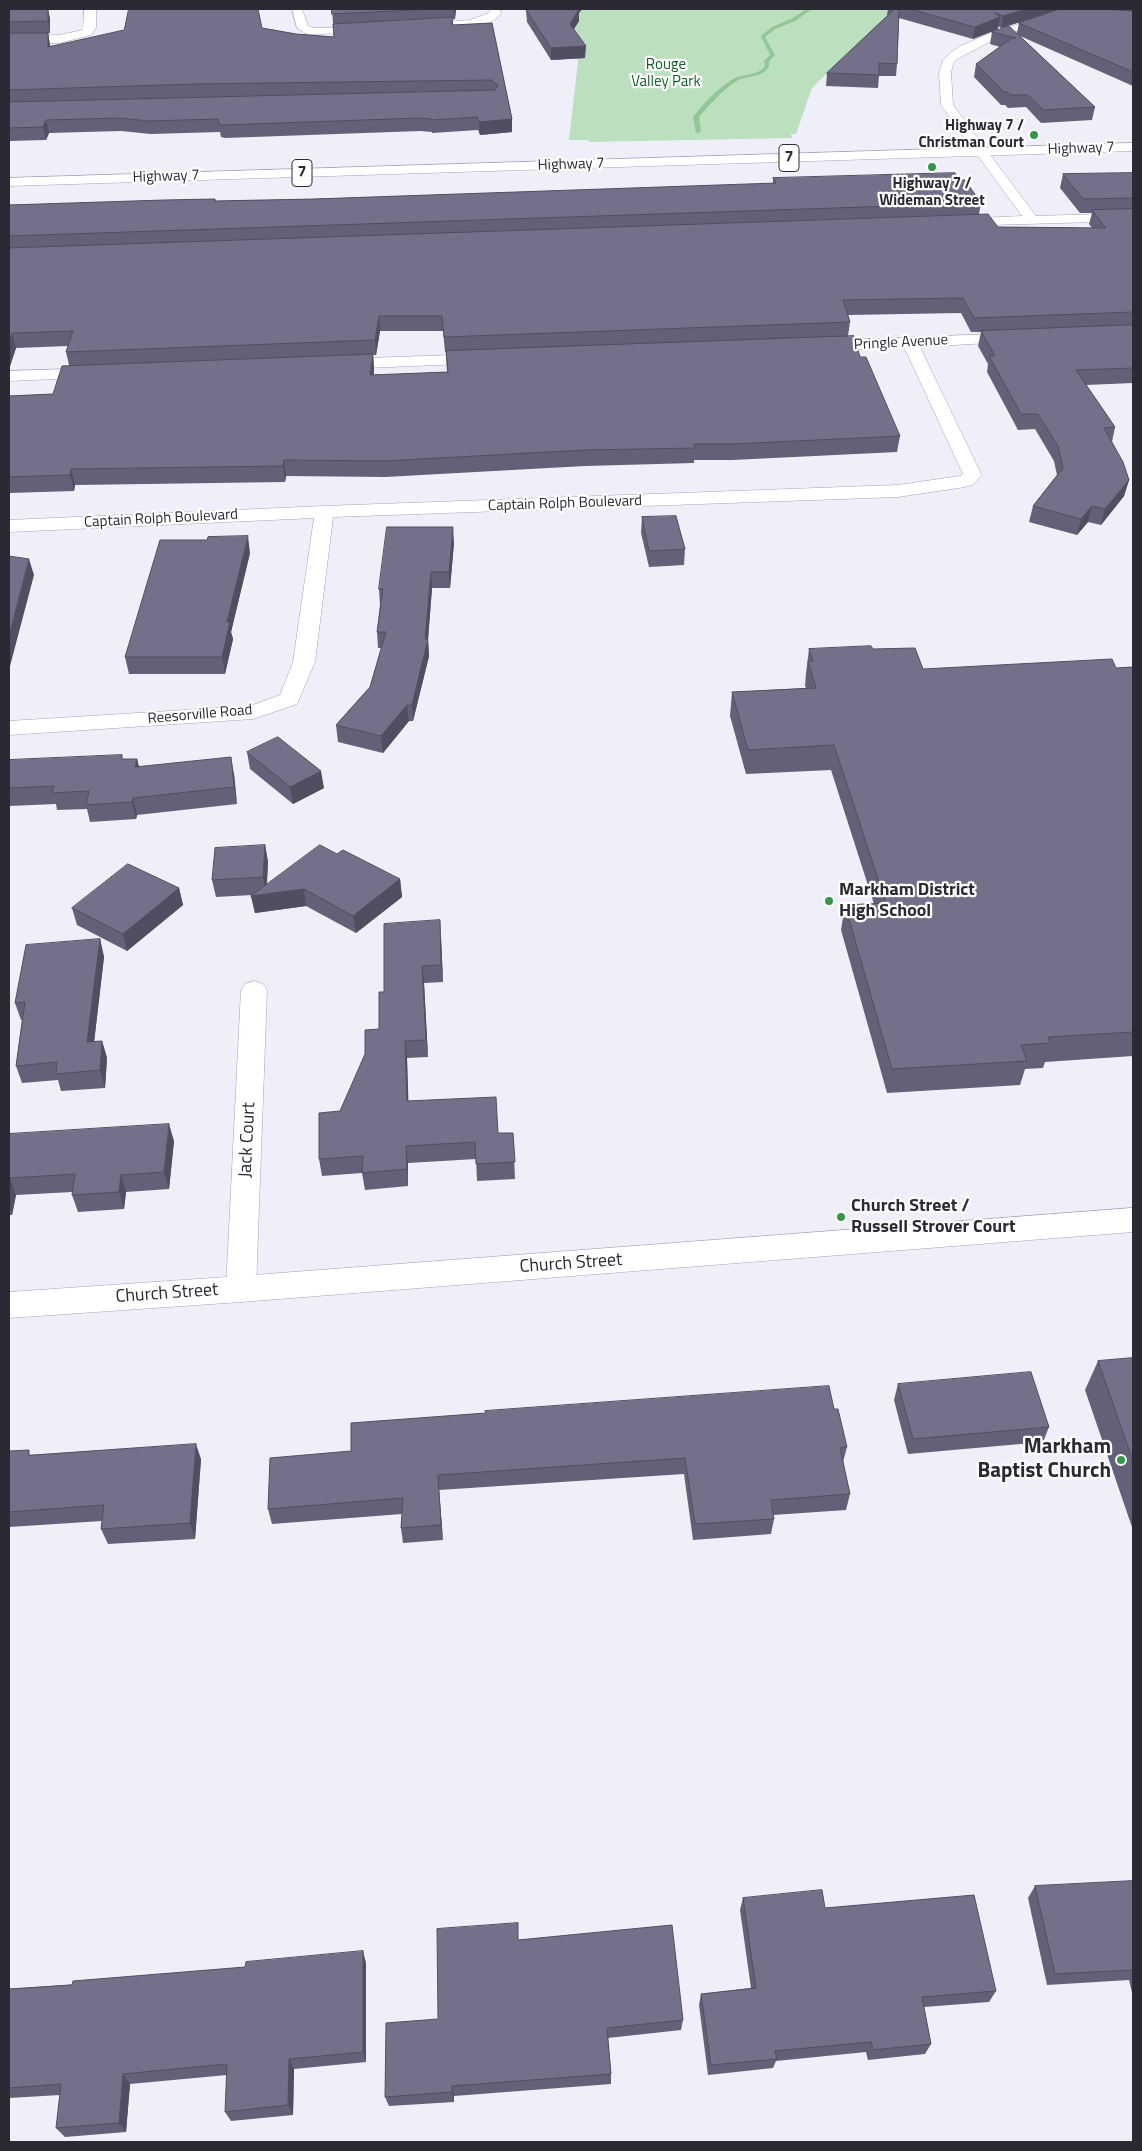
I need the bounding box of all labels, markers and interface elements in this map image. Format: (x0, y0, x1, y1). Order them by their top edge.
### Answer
park label: Rouge Valley Park (631, 56, 701, 91)
place label: Highway 7 / Christman Court (918, 117, 1024, 152)
marker: Highway 7 / Christman Court (1028, 129, 1040, 141)
street label: Highway 7 (1047, 139, 1115, 159)
road number: 7 (779, 144, 799, 172)
street label: Highway 7 (537, 155, 605, 175)
road number: 7 (292, 160, 312, 187)
marker: Highway 7 / Wideman Street (926, 161, 938, 173)
street label: Highway 7 (132, 167, 200, 187)
place label: Highway 7 / Wideman Street (879, 175, 985, 210)
street label: Pringle Avenue (853, 332, 949, 354)
street label: Captain Rolph Boulevard (488, 492, 642, 516)
street label: Captain Rolph Boulevard (83, 506, 239, 532)
street label: Reesorville Road (147, 701, 253, 729)
place label: Markham District High School (839, 880, 975, 922)
marker: Markham District High School (823, 895, 835, 907)
street label: Jack Court (235, 1102, 261, 1178)
place label: Church Street / Russell Strover Court (851, 1196, 1015, 1238)
marker: Church Street / Russell Strover Court (835, 1211, 847, 1223)
street label: Church Street (519, 1250, 623, 1278)
street label: Church Street (115, 1280, 219, 1308)
place label: Markham Baptist Church (977, 1435, 1111, 1485)
marker: Markham Baptist Church (1115, 1454, 1127, 1466)

